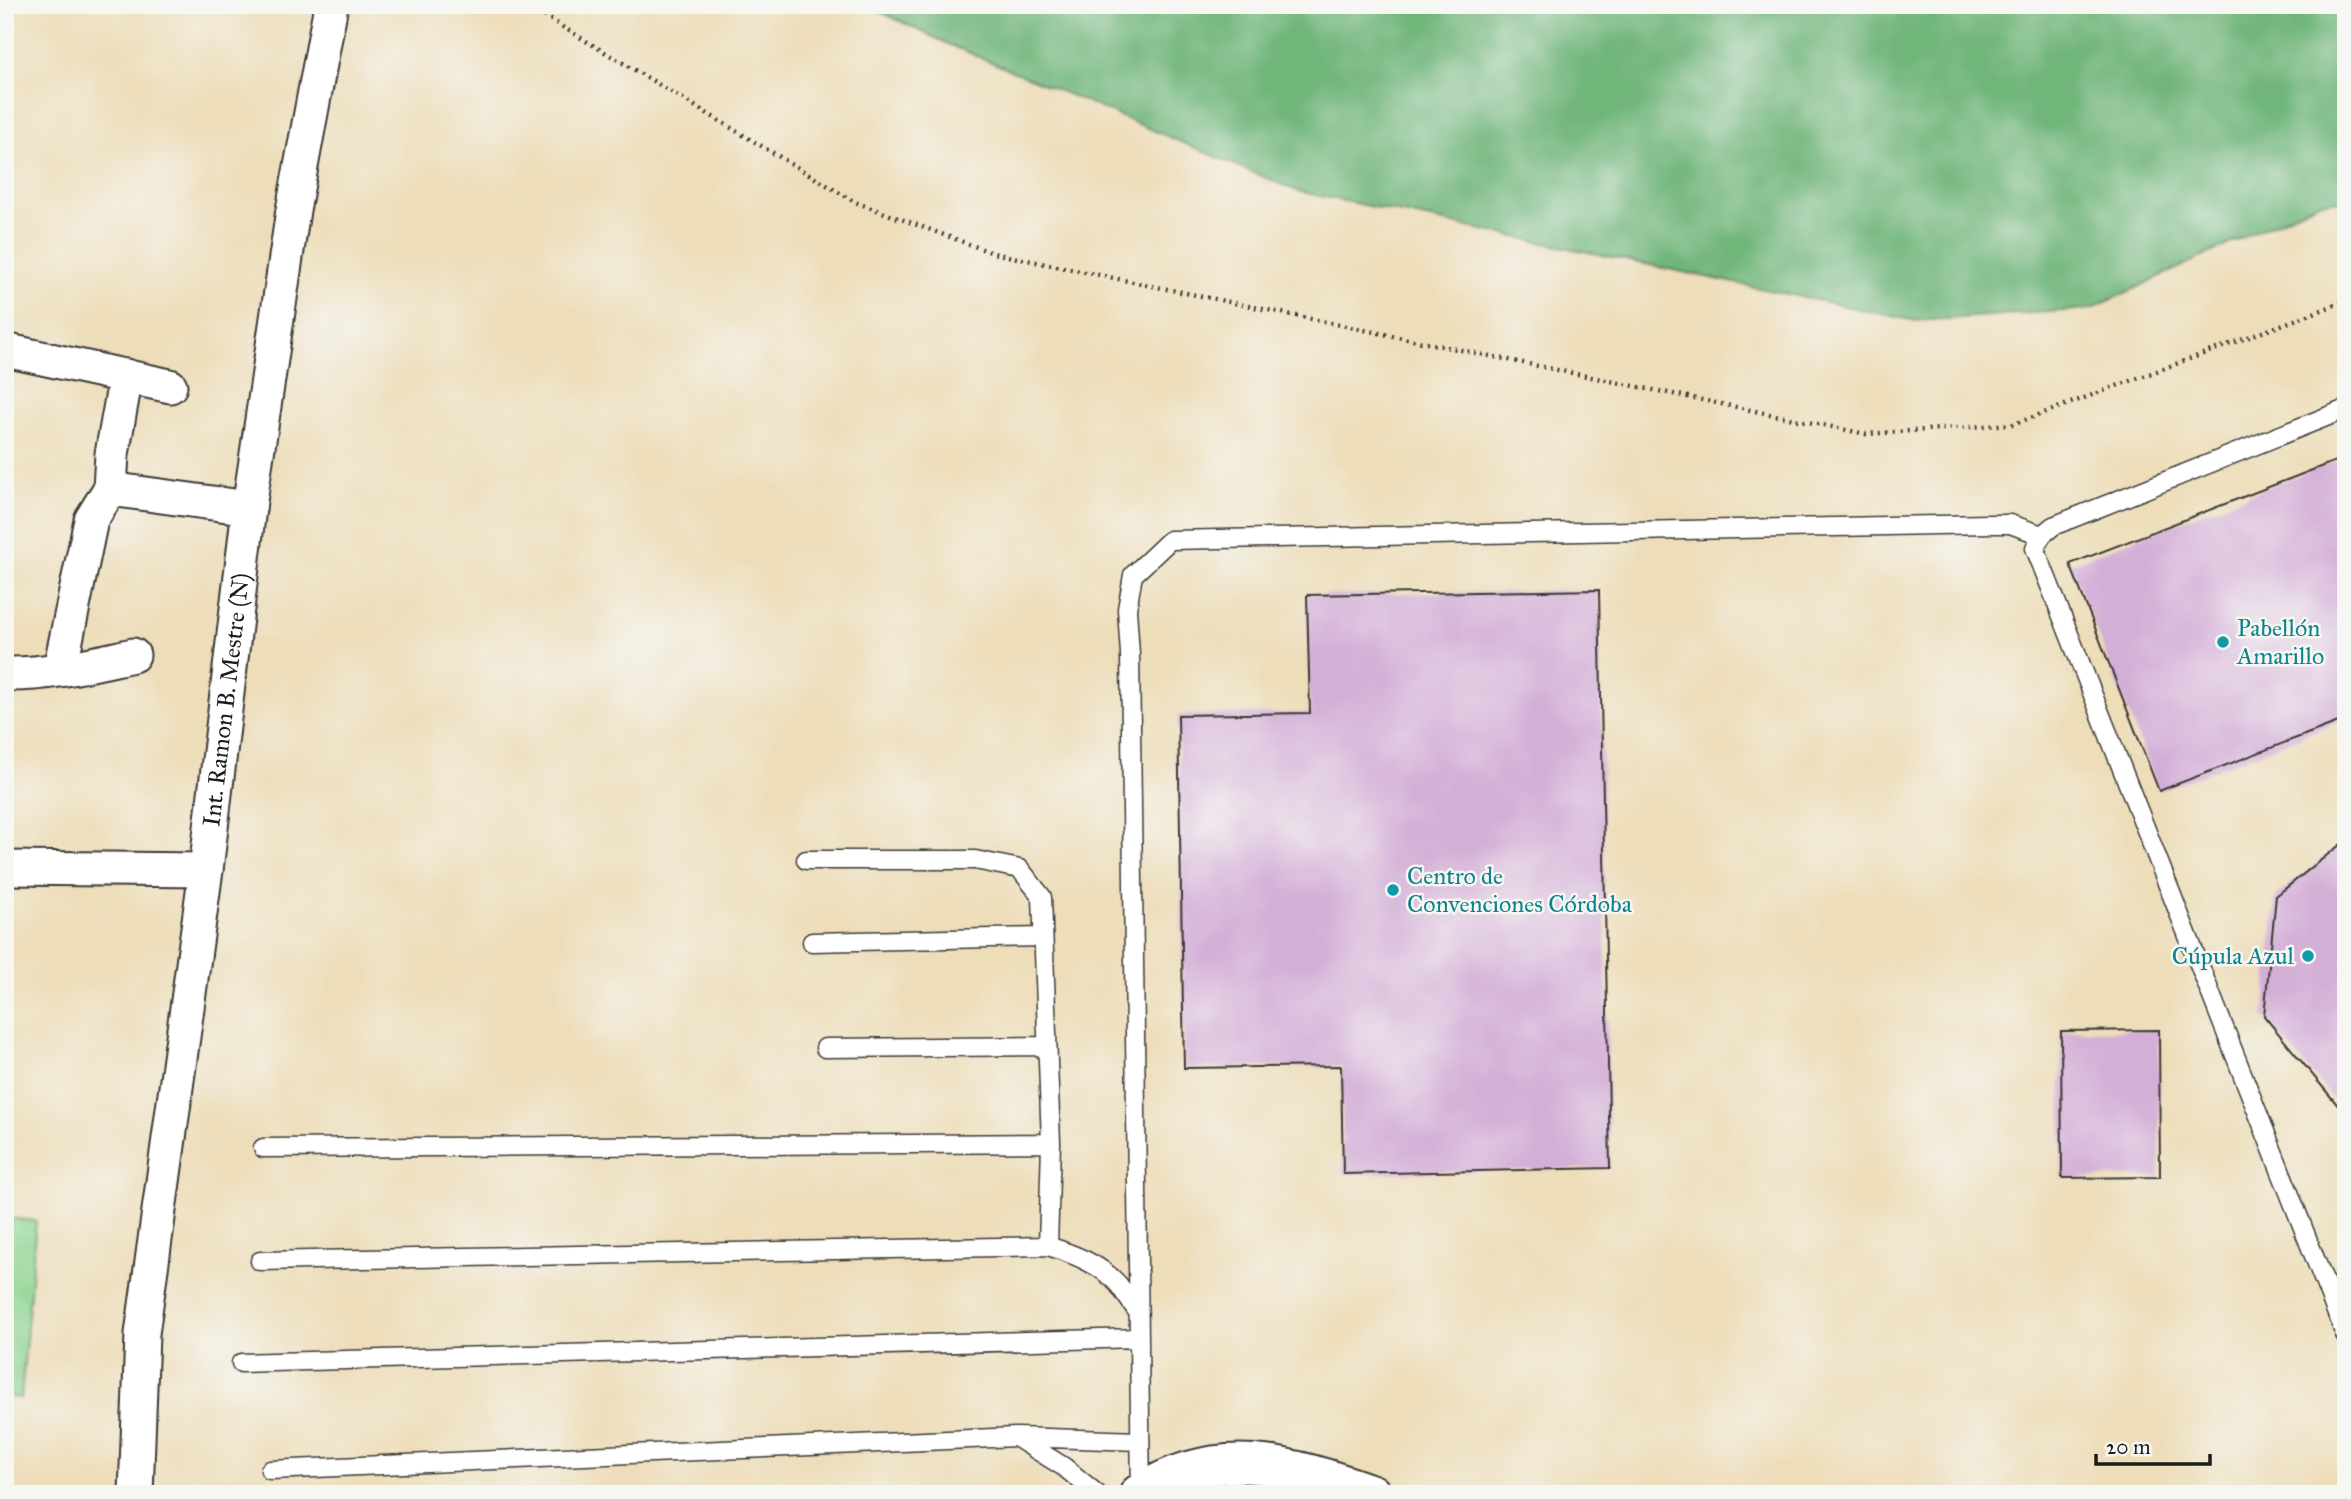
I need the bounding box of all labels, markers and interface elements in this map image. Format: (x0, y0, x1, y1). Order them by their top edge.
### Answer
street label: Int. Ramon B. Mestre (N) (196, 571, 256, 828)
place label: Pabellón Amarillo (2236, 613, 2324, 671)
marker: Pabellón Amarillo (2215, 634, 2231, 650)
place label: Centro de Convenciones Córdoba (1407, 861, 1633, 919)
marker: Centro de Convenciones Córdoba (1385, 882, 1401, 898)
place label: Cúpula Azul (2172, 941, 2295, 971)
marker: Cúpula Azul (2300, 948, 2316, 964)
scale bar (2096, 1422, 2209, 1466)
text: 20 m (2106, 1434, 2151, 1460)

